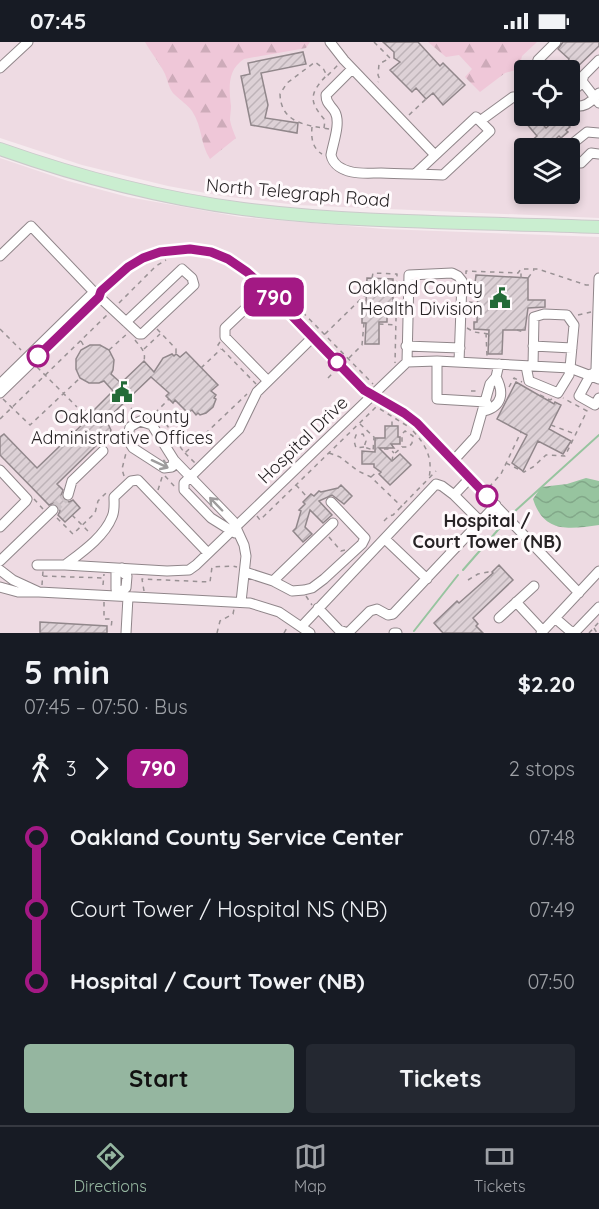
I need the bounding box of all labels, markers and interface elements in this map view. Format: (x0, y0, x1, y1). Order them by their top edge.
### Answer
text: 07:45 (30, 7, 86, 35)
map controls (514, 60, 580, 204)
button: locate (514, 60, 580, 126)
button: layers (514, 138, 580, 204)
street label: North Telegraph Road (205, 173, 391, 212)
place label: Oakland County Health Division (348, 276, 483, 320)
line badge: 790 (240, 278, 308, 316)
text: 790 (256, 284, 292, 310)
public building icon: Oakland County Health Division (488, 286, 512, 310)
unlabelled marker (27, 345, 49, 367)
unlabelled marker (328, 353, 346, 371)
public building icon: Oakland County Administrative Offices (110, 380, 134, 404)
street label: Hospital Drive (253, 391, 353, 488)
place label: Oakland County Administrative Offices (31, 405, 213, 449)
one-way arrow (151, 459, 169, 470)
marker: Hospital / Court Tower (NB) (476, 485, 498, 507)
one-way arrow (210, 497, 224, 512)
place label: Hospital / Court Tower (NB) (413, 509, 561, 553)
text: 5 min (24, 651, 110, 692)
text: $2.20 (518, 670, 575, 698)
text: 07:45 – 07:50 · Bus (24, 694, 188, 719)
icon: walk (24, 752, 57, 785)
icon: forward (85, 752, 118, 785)
text: 790 (139, 755, 176, 781)
text: 3 (66, 756, 76, 781)
text: 2 stops (509, 756, 575, 781)
text: Oakland County Service Center (70, 823, 404, 851)
text: 07:48 (529, 825, 575, 850)
text: Court Tower / Hospital NS (NB) (70, 895, 388, 923)
text: 07:49 (529, 897, 575, 922)
text: Hospital / Court Tower (NB) (70, 967, 365, 995)
text: 07:50 (527, 969, 575, 994)
button: Start (24, 1044, 294, 1113)
button: Tickets (306, 1044, 575, 1113)
tab: Directions (73, 1140, 147, 1196)
tab: Map (294, 1140, 327, 1196)
tab: Tickets (474, 1140, 526, 1196)

